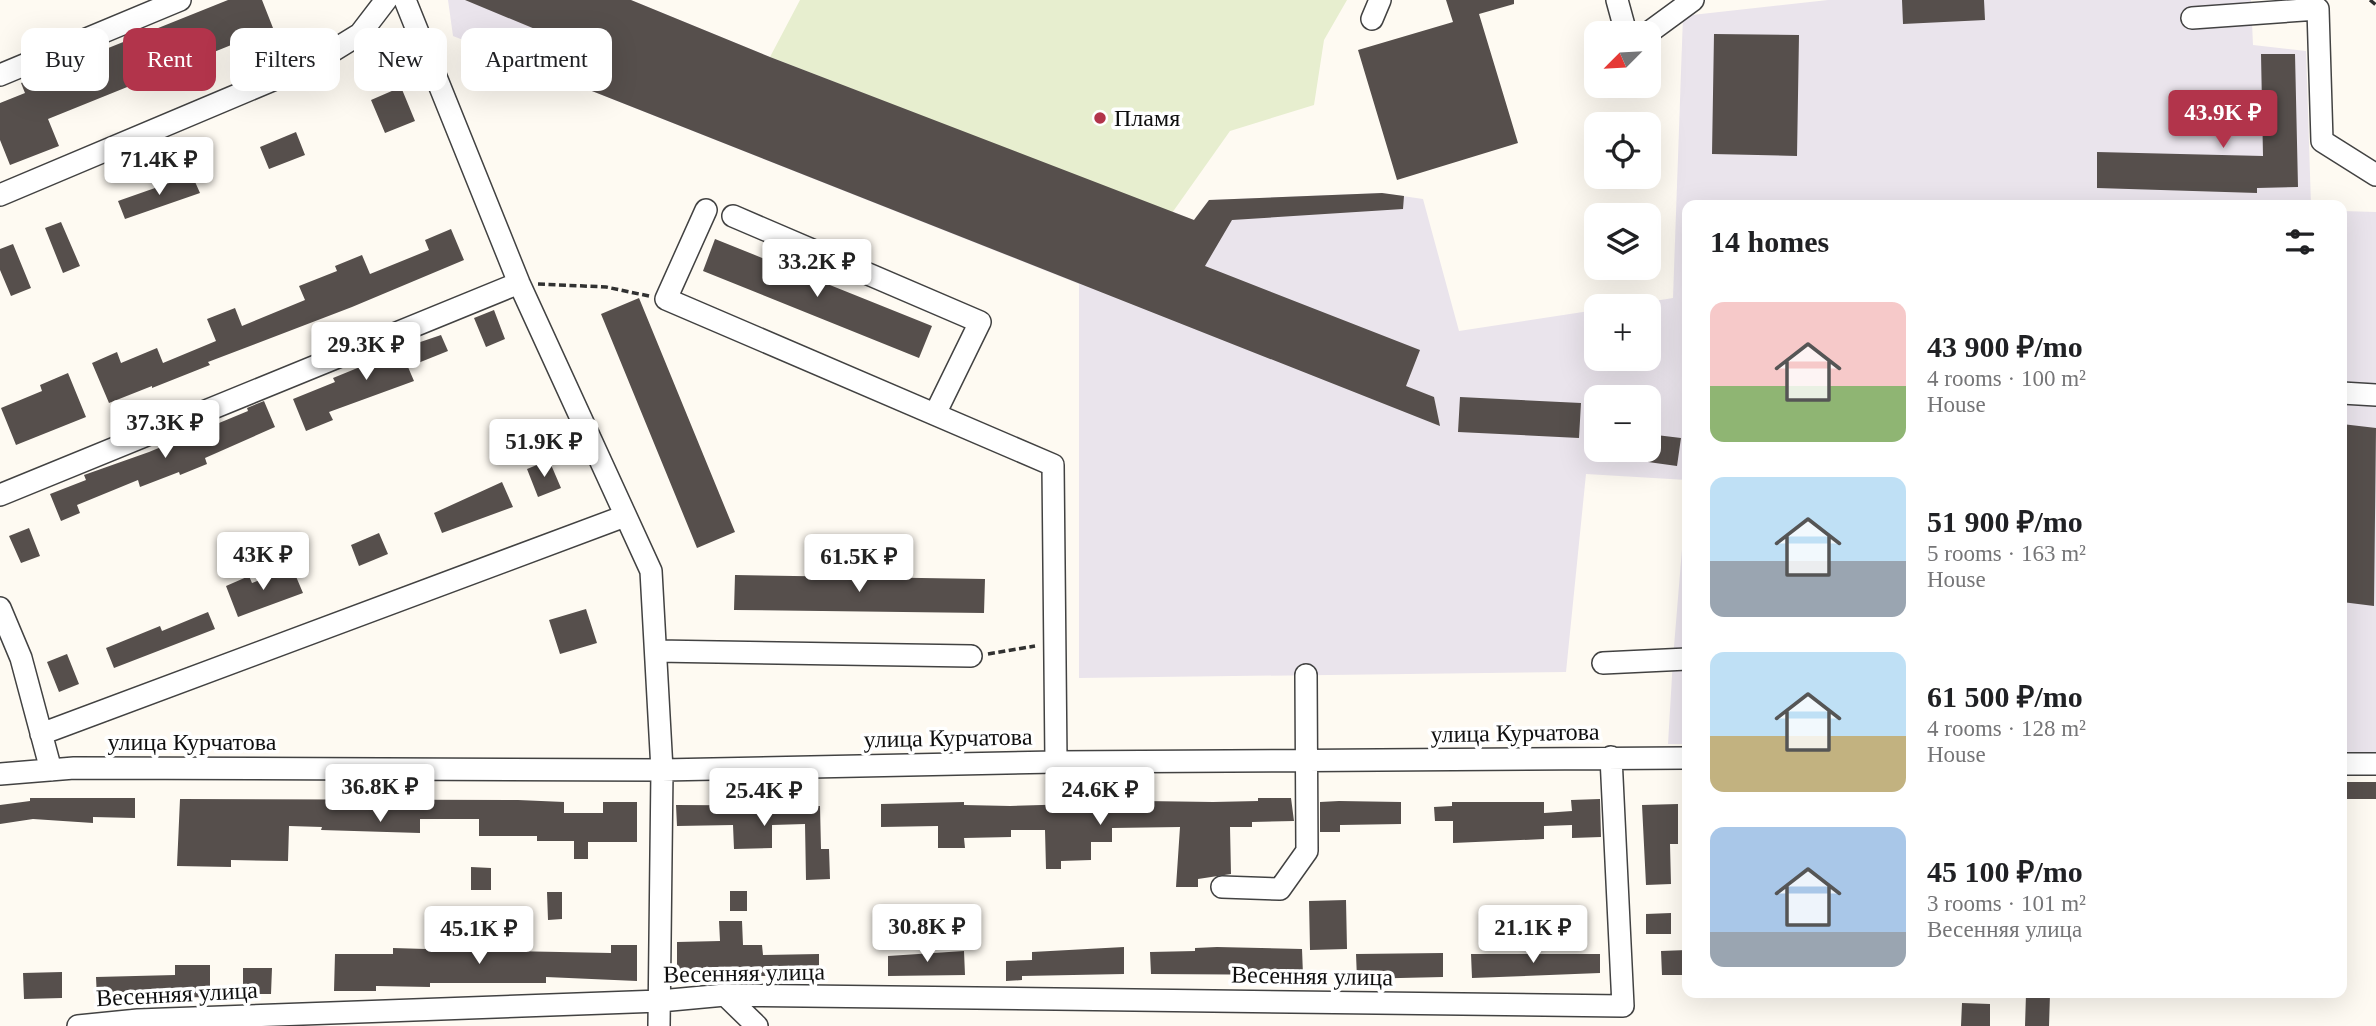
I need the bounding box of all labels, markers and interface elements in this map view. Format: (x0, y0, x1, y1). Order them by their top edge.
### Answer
north arrow (1584, 21, 1661, 98)
map controls (1584, 21, 1661, 462)
chip: Buy (21, 28, 109, 91)
chip: Rent (123, 28, 216, 91)
chip: Filters (230, 28, 340, 91)
chip: New (354, 28, 447, 91)
chip: Apartment (461, 28, 612, 91)
pin: 43.9K ₽ (2158, 90, 2288, 150)
text: 43.9K ₽ (2184, 100, 2262, 125)
place label: Пламя (1114, 105, 1180, 131)
marker: Пламя (1092, 110, 1108, 126)
button: locate (1584, 112, 1661, 189)
pin: 71.4K ₽ (94, 138, 224, 197)
text: 71.4K ₽ (120, 147, 198, 172)
button: layers (1584, 203, 1661, 280)
icon: filters (2281, 223, 2319, 261)
text: 14 homes (1710, 225, 1829, 258)
pin: 33.2K ₽ (752, 240, 882, 299)
text: 33.2K ₽ (778, 249, 856, 274)
button: + (1584, 294, 1661, 371)
pin: 29.3K ₽ (301, 322, 431, 382)
icon: home (1766, 330, 1850, 414)
text: 43 900 ₽/mo (1927, 330, 2083, 363)
text: 29.3K ₽ (327, 332, 405, 357)
text: 4 rooms · 100 m² (1927, 366, 2086, 391)
button: − (1584, 385, 1661, 462)
text: House (1927, 392, 1986, 417)
pin: 37.3K ₽ (100, 400, 230, 460)
text: 37.3K ₽ (126, 410, 204, 435)
pin: 51.9K ₽ (479, 420, 609, 479)
text: 51.9K ₽ (505, 429, 583, 454)
icon: home (1766, 505, 1850, 589)
text: 51 900 ₽/mo (1927, 505, 2083, 538)
pin: 43K ₽ (214, 532, 312, 592)
pin: 61.5K ₽ (794, 534, 924, 594)
text: 5 rooms · 163 m² (1927, 541, 2086, 566)
text: 43K ₽ (233, 542, 293, 567)
text: 61.5K ₽ (820, 544, 898, 569)
text: House (1927, 567, 1986, 592)
icon: home (1766, 680, 1850, 764)
text: 61 500 ₽/mo (1927, 680, 2083, 713)
text: 4 rooms · 128 m² (1927, 716, 2086, 741)
street label: улица Курчатова (1430, 719, 1600, 747)
street label: улица Курчатова (863, 724, 1033, 752)
street label: улица Курчатова (108, 729, 277, 755)
text: House (1927, 742, 1986, 767)
pin: 36.8K ₽ (315, 764, 445, 824)
pin: 25.4K ₽ (699, 768, 829, 828)
pin: 24.6K ₽ (1035, 768, 1165, 827)
text: 36.8K ₽ (341, 774, 419, 799)
text: 24.6K ₽ (1061, 777, 1139, 802)
text: 25.4K ₽ (725, 778, 803, 803)
icon: home (1766, 855, 1850, 939)
text: 45 100 ₽/mo (1927, 855, 2083, 888)
text: 3 rooms · 101 m² (1927, 891, 2086, 916)
pin: 30.8K ₽ (862, 904, 992, 964)
pin: 45.1K ₽ (414, 906, 544, 966)
pin: 21.1K ₽ (1468, 906, 1598, 965)
text: 30.8K ₽ (888, 914, 966, 939)
text: 21.1K ₽ (1494, 915, 1572, 940)
text: 45.1K ₽ (440, 916, 518, 941)
text: Весенняя улица (1927, 917, 2082, 942)
street label: Весенняя улица (663, 959, 825, 987)
street label: Весенняя улица (1231, 962, 1393, 990)
street label: Весенняя улица (95, 977, 259, 1011)

